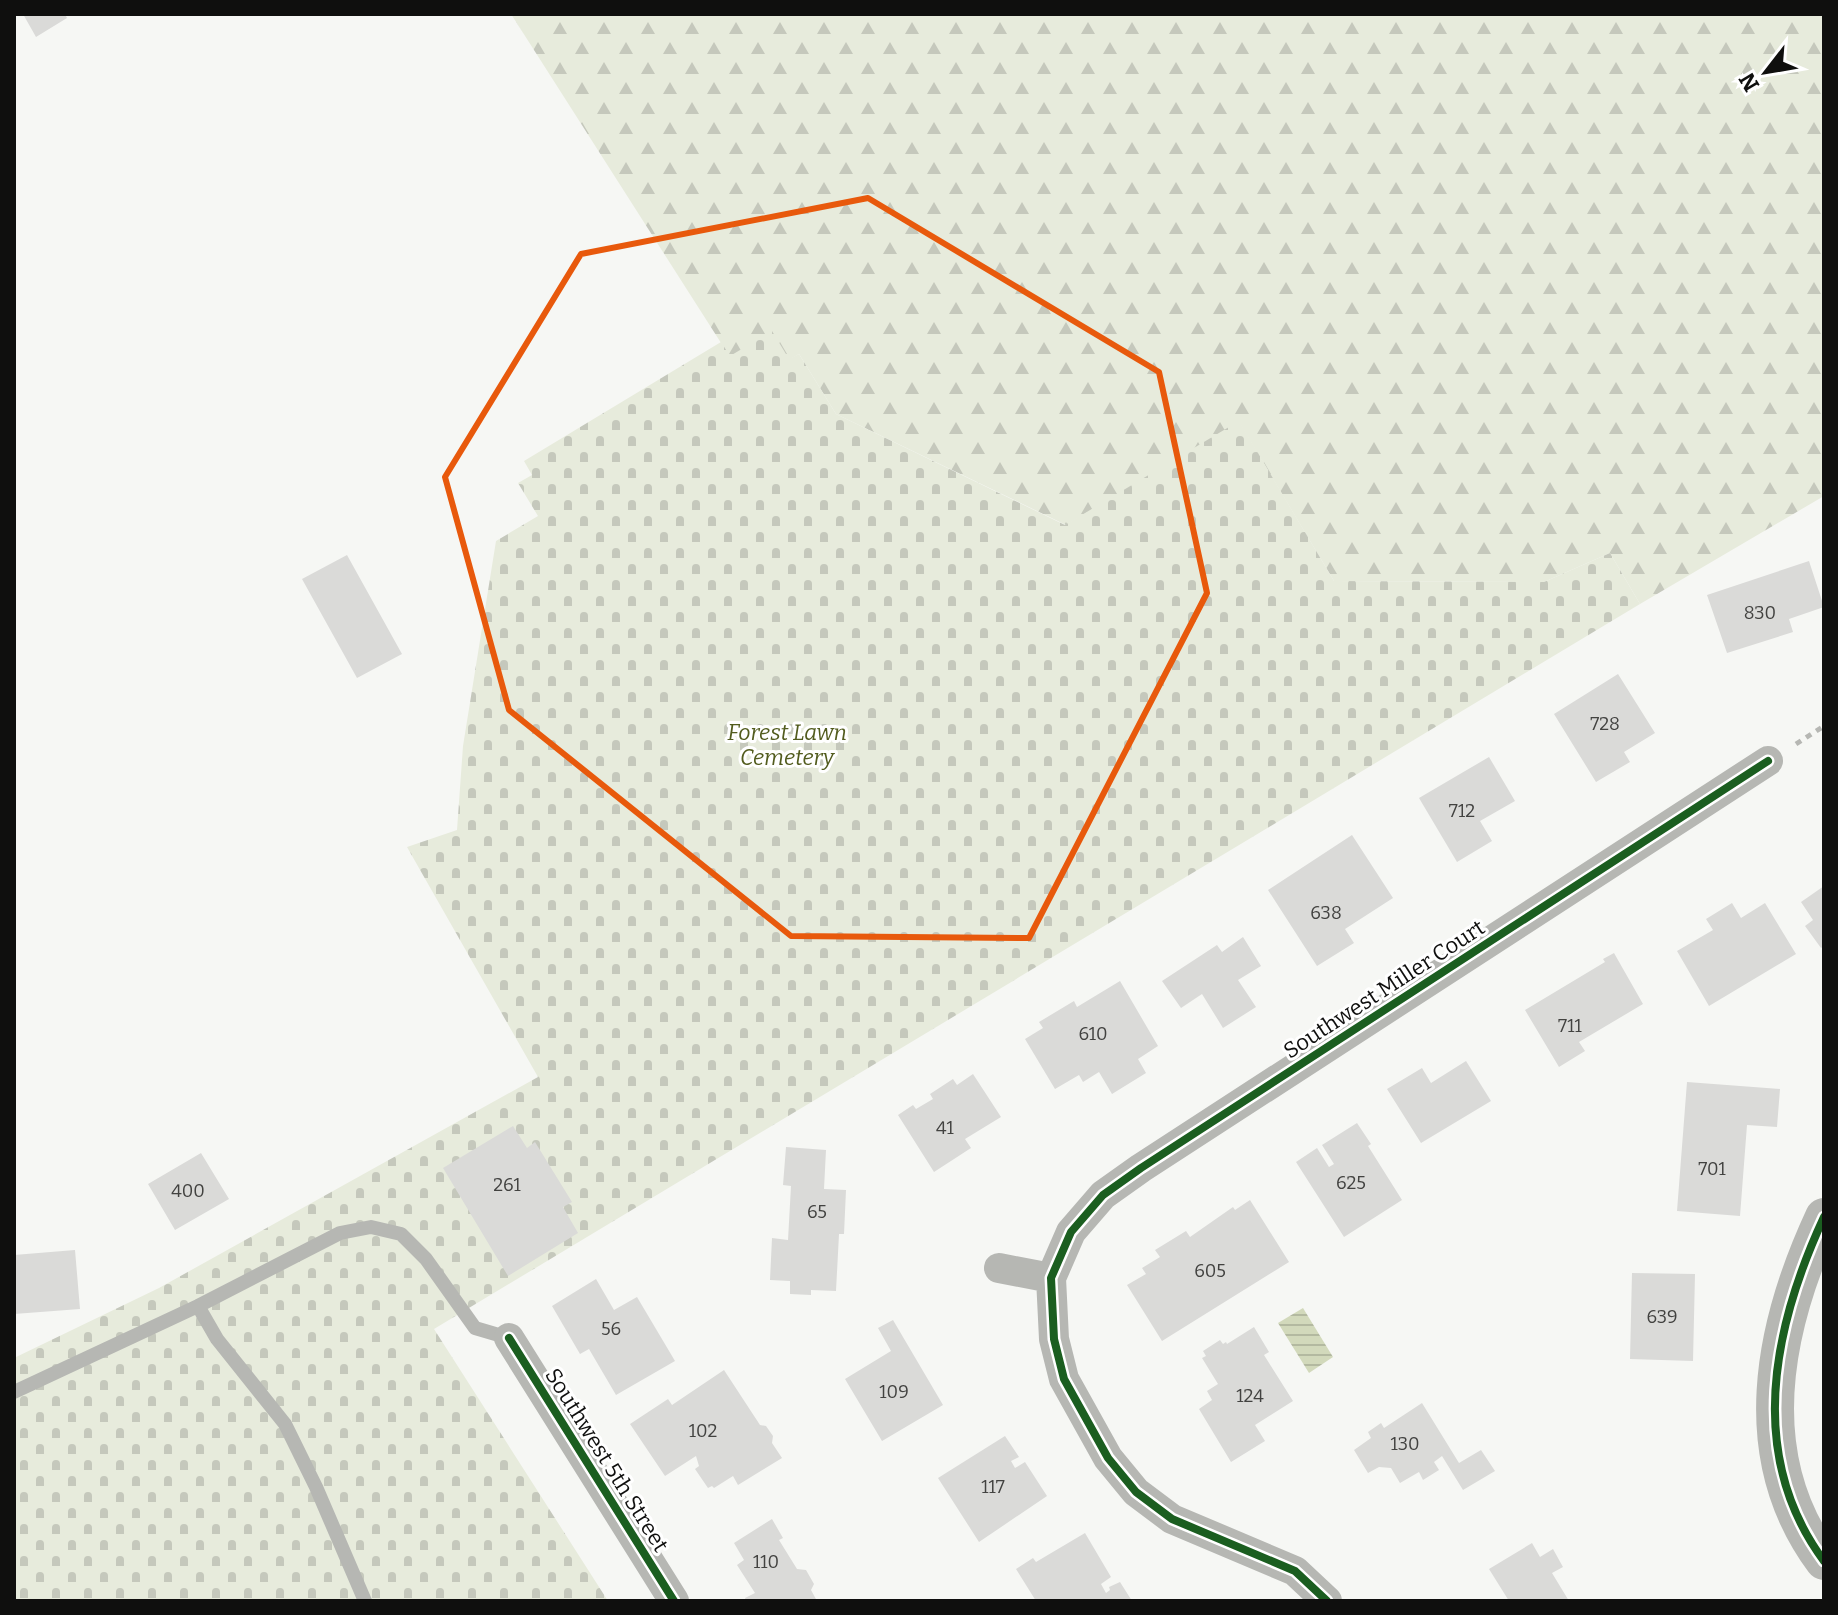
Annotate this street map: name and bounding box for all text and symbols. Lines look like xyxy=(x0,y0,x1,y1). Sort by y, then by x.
north arrow xyxy=(1726,32,1806,112)
text: N xyxy=(1733,68,1765,96)
house number: 830 xyxy=(1744,602,1776,624)
house number: 728 xyxy=(1590,713,1620,735)
park label: Forest Lawn Cemetery xyxy=(727,719,847,771)
house number: 712 xyxy=(1449,800,1475,822)
house number: 638 xyxy=(1310,902,1342,924)
street label: Southwest Miller Court xyxy=(1278,914,1490,1064)
house number: 711 xyxy=(1558,1015,1583,1037)
house number: 610 xyxy=(1078,1023,1108,1045)
house number: 41 xyxy=(936,1117,955,1139)
house number: 701 xyxy=(1698,1158,1726,1180)
house number: 625 xyxy=(1336,1172,1366,1194)
house number: 261 xyxy=(493,1174,521,1196)
house number: 400 xyxy=(171,1180,205,1202)
house number: 65 xyxy=(807,1201,827,1223)
house number: 605 xyxy=(1194,1260,1226,1282)
house number: 639 xyxy=(1646,1306,1678,1328)
house number: 56 xyxy=(601,1318,621,1340)
street label: Southwest 5th Street xyxy=(539,1363,675,1557)
house number: 109 xyxy=(879,1381,909,1403)
house number: 124 xyxy=(1236,1385,1264,1407)
house number: 102 xyxy=(689,1420,717,1442)
house number: 130 xyxy=(1390,1433,1420,1455)
house number: 117 xyxy=(981,1476,1005,1498)
house number: 110 xyxy=(753,1551,779,1573)

